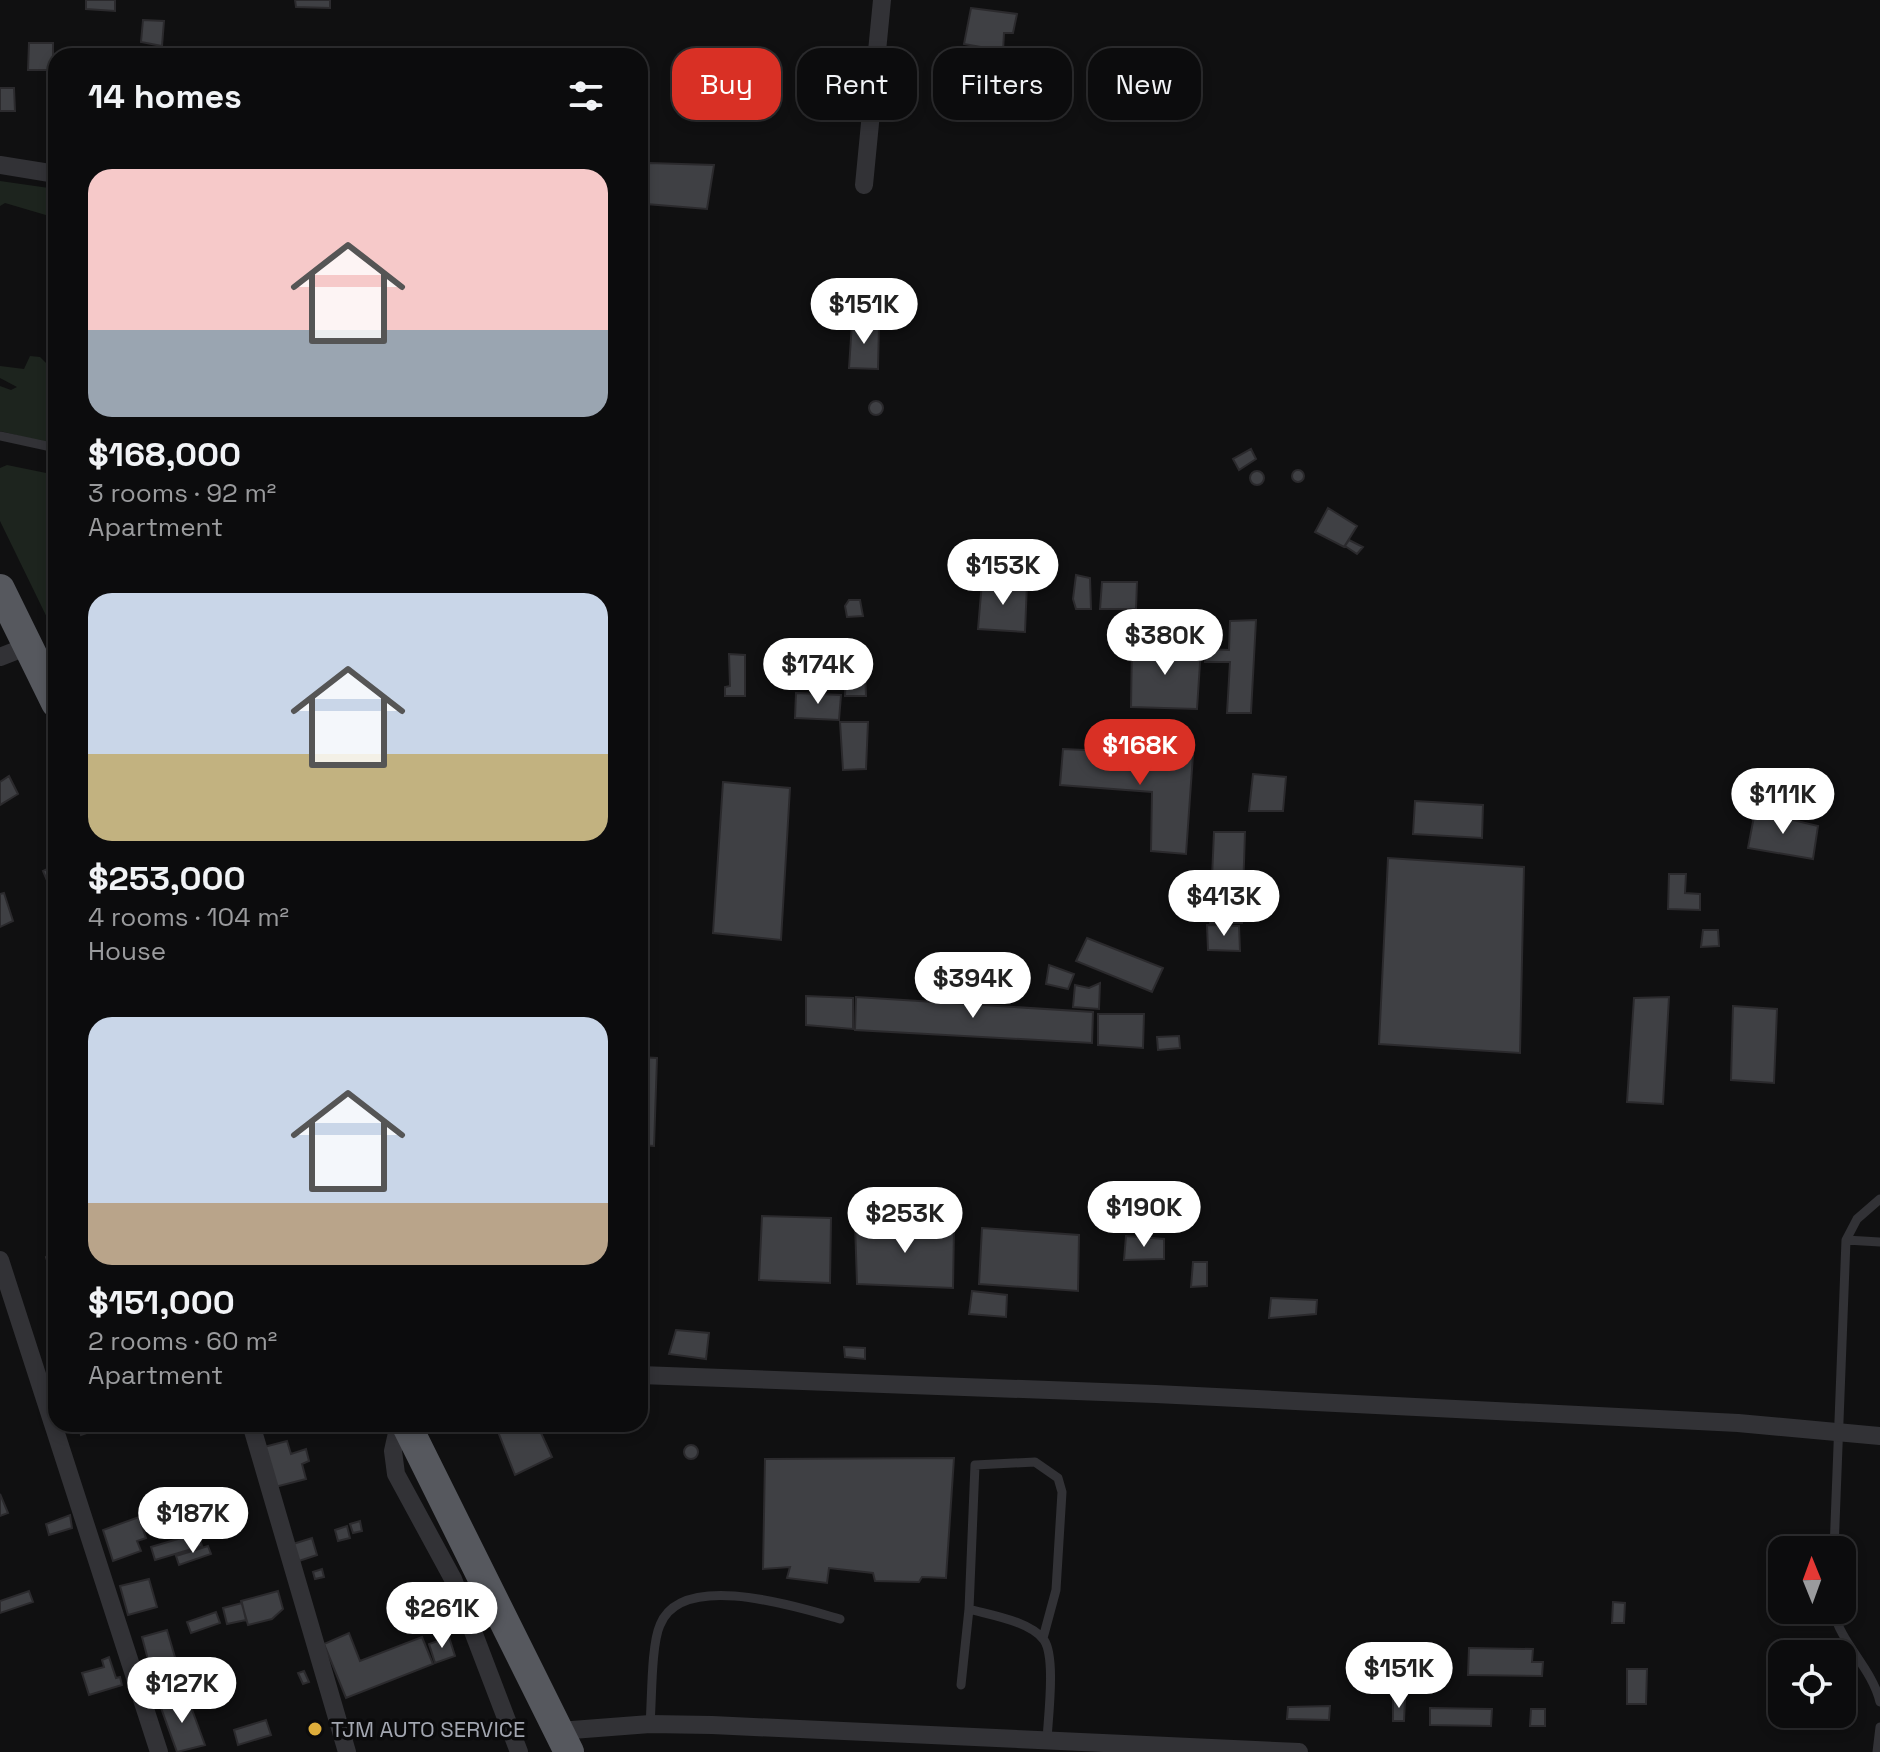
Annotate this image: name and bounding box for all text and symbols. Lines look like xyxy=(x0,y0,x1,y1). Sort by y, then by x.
chip: Buy xyxy=(672,48,781,120)
chip: Rent xyxy=(797,48,917,120)
chip: Filters xyxy=(933,48,1072,120)
chip: New xyxy=(1088,48,1201,120)
icon: filters xyxy=(564,74,608,118)
text: 14 homes xyxy=(88,75,242,118)
icon: home xyxy=(276,221,420,365)
pin: $151K xyxy=(808,278,920,346)
text: $151K xyxy=(829,287,899,321)
text: $168,000 xyxy=(88,433,241,476)
text: 3 rooms · 92 m² xyxy=(88,476,276,510)
text: Apartment xyxy=(88,510,223,544)
pin: $153K xyxy=(947,539,1059,607)
text: $153K xyxy=(965,548,1041,582)
pin: $380K xyxy=(1109,609,1221,677)
text: $380K xyxy=(1125,618,1205,652)
pin: $174K xyxy=(762,638,874,706)
icon: home xyxy=(276,645,420,789)
text: $174K xyxy=(781,647,855,681)
pin: $168K xyxy=(1084,719,1196,787)
text: $168K xyxy=(1102,728,1178,762)
pin: $111K xyxy=(1727,768,1839,836)
text: $111K xyxy=(1749,777,1817,811)
text: $253,000 xyxy=(88,857,246,900)
pin: $413K xyxy=(1168,870,1280,938)
text: $413K xyxy=(1186,879,1262,913)
text: 4 rooms · 104 m² xyxy=(88,900,289,934)
text: House xyxy=(88,934,166,968)
pin: $394K xyxy=(917,952,1029,1020)
text: $394K xyxy=(933,961,1013,995)
icon: home xyxy=(276,1069,420,1213)
pin: $190K xyxy=(1088,1181,1200,1249)
pin: $253K xyxy=(849,1187,961,1255)
text: $190K xyxy=(1106,1190,1182,1224)
text: $253K xyxy=(866,1196,944,1230)
text: $151,000 xyxy=(88,1281,235,1324)
text: 2 rooms · 60 m² xyxy=(88,1324,277,1358)
text: Apartment xyxy=(88,1358,223,1392)
pin: $187K xyxy=(137,1487,249,1555)
text: $187K xyxy=(156,1496,230,1530)
north arrow xyxy=(1768,1536,1856,1624)
map controls xyxy=(1768,1536,1856,1728)
pin: $261K xyxy=(386,1582,498,1650)
text: $261K xyxy=(404,1591,480,1625)
button: locate xyxy=(1768,1640,1856,1728)
pin: $151K xyxy=(1343,1642,1455,1710)
text: $151K xyxy=(1364,1651,1434,1685)
pin: $127K xyxy=(126,1657,238,1725)
text: $127K xyxy=(145,1666,219,1700)
place label: TJM AUTO SERVICE xyxy=(331,1715,525,1743)
marker: TJM AUTO SERVICE xyxy=(306,1720,324,1738)

